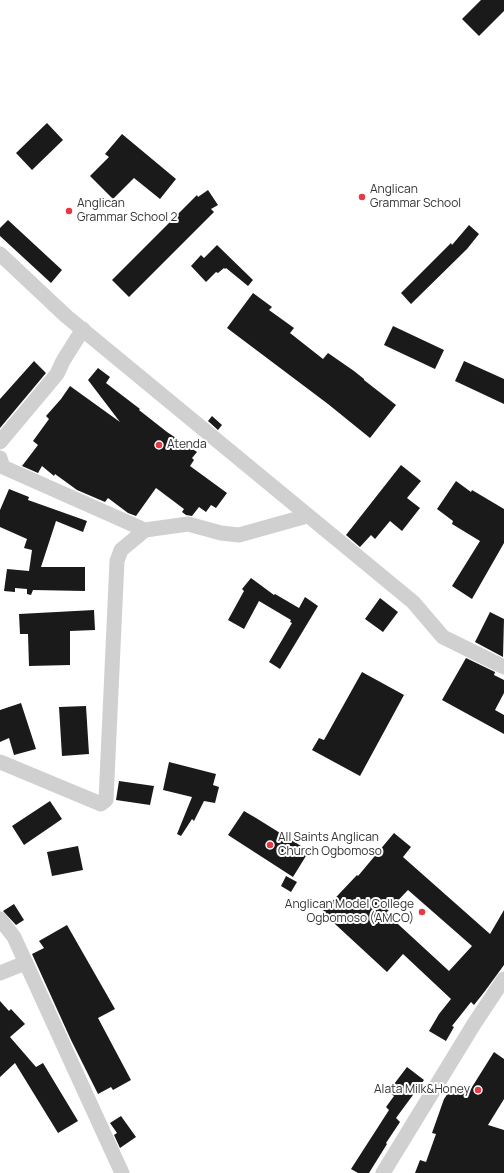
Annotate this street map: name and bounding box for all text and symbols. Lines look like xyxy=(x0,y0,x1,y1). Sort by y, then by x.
place label: Anglican Grammar School xyxy=(370,183,461,211)
marker: Anglican Grammar School xyxy=(357,192,367,202)
place label: Anglican Grammar School 2 xyxy=(77,197,177,225)
marker: Anglican Grammar School 2 xyxy=(64,206,74,216)
place label: Atenda xyxy=(167,438,207,452)
marker: Atenda xyxy=(154,440,164,450)
place label: All Saints Anglican Church Ogbomoso xyxy=(278,831,382,859)
marker: All Saints Anglican Church Ogbomoso xyxy=(265,840,275,850)
place label: Anglican Model College Ogbomoso (AMCO) xyxy=(285,898,414,926)
marker: Anglican Model College Ogbomoso (AMCO) xyxy=(417,907,427,917)
place label: Alata Milk&Honey xyxy=(374,1083,470,1097)
marker: Alata Milk&Honey xyxy=(473,1085,483,1095)

